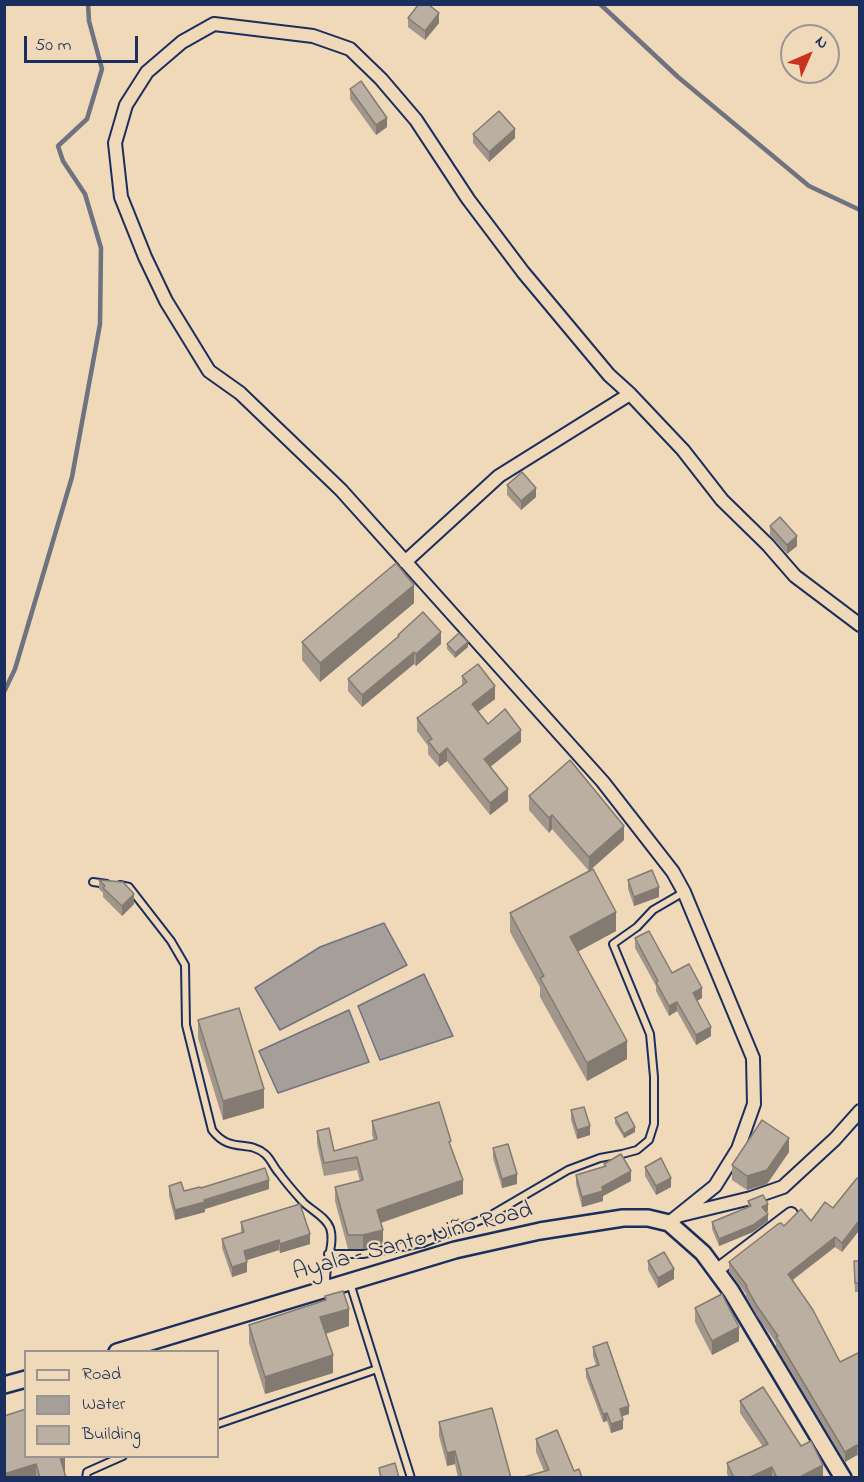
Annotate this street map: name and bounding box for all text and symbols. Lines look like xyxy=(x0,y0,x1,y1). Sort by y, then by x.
scale bar xyxy=(27,24,141,62)
north arrow xyxy=(780,24,840,84)
text: N xyxy=(809,30,834,55)
text: 50 m xyxy=(35,33,72,59)
street label: Ayala – Santo Niño Road xyxy=(290,1197,536,1289)
legend xyxy=(24,1350,219,1458)
text: Road xyxy=(82,1362,121,1388)
text: Water xyxy=(82,1392,125,1418)
text: Building xyxy=(82,1422,141,1448)

